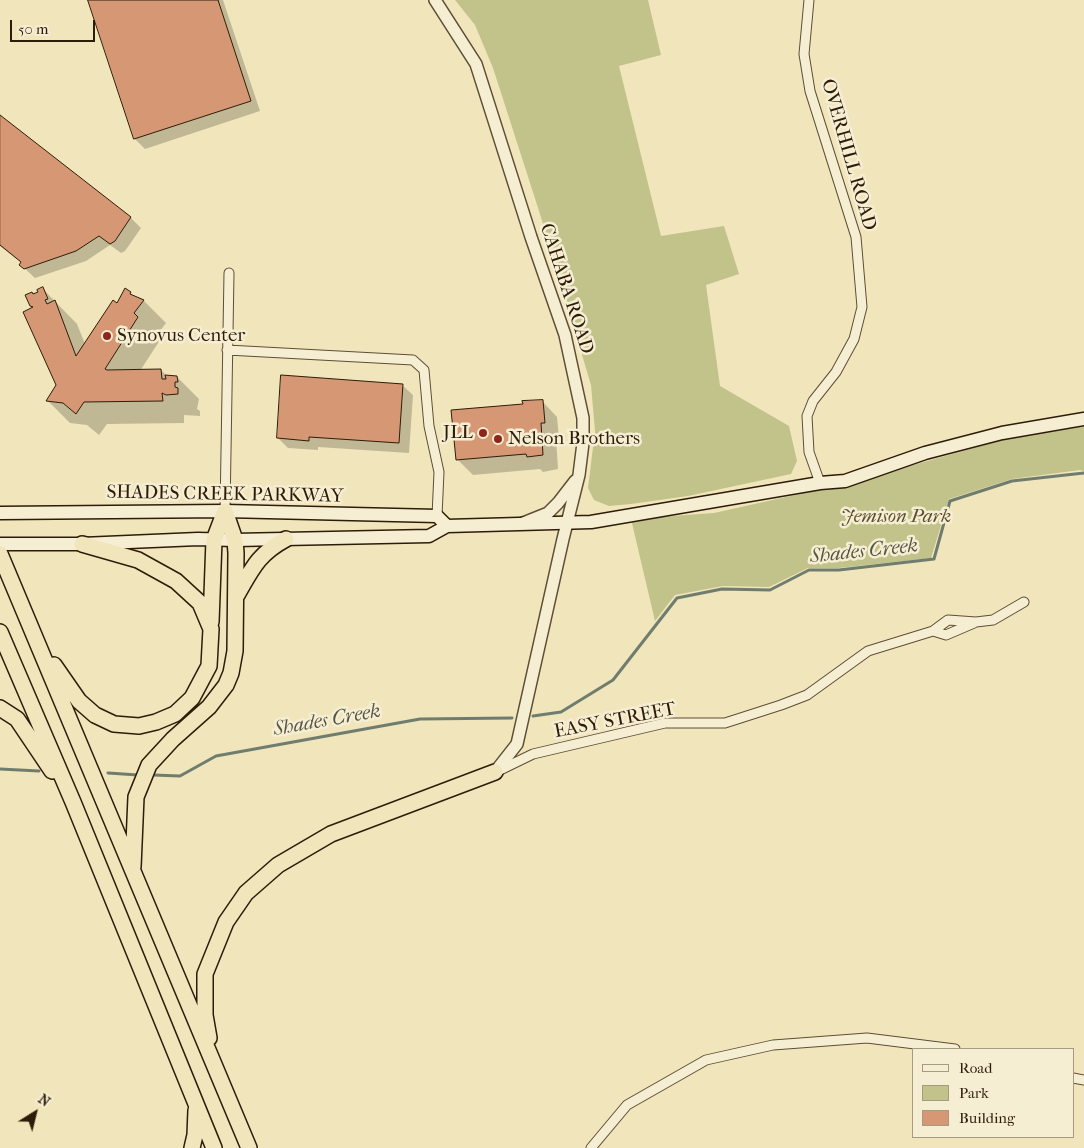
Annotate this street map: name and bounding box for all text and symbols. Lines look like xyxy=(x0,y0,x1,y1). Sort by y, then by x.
scale bar xyxy=(12,10,98,42)
text: 50 m xyxy=(18,20,48,38)
street label: OVERHILL ROAD xyxy=(815,77,881,233)
street label: CAHABA ROAD xyxy=(534,221,598,357)
place label: Synovus Center xyxy=(117,325,245,347)
marker: Synovus Center xyxy=(101,330,113,342)
place label: JLL xyxy=(443,422,473,444)
marker: JLL xyxy=(477,427,489,439)
place label: Nelson Brothers xyxy=(508,428,640,450)
marker: Nelson Brothers xyxy=(492,433,504,445)
street label: SHADES CREEK PARKWAY xyxy=(106,482,344,508)
park label: Jemison Park xyxy=(841,506,951,528)
water label: Shades Creek xyxy=(809,534,919,570)
street label: EASY STREET xyxy=(552,698,678,744)
water label: Shades Creek xyxy=(271,700,383,742)
legend xyxy=(912,1048,1074,1138)
text: Road xyxy=(959,1059,992,1077)
text: Park xyxy=(959,1084,989,1102)
north arrow xyxy=(10,1088,60,1138)
text: N xyxy=(35,1090,53,1110)
text: Building xyxy=(959,1109,1015,1127)

